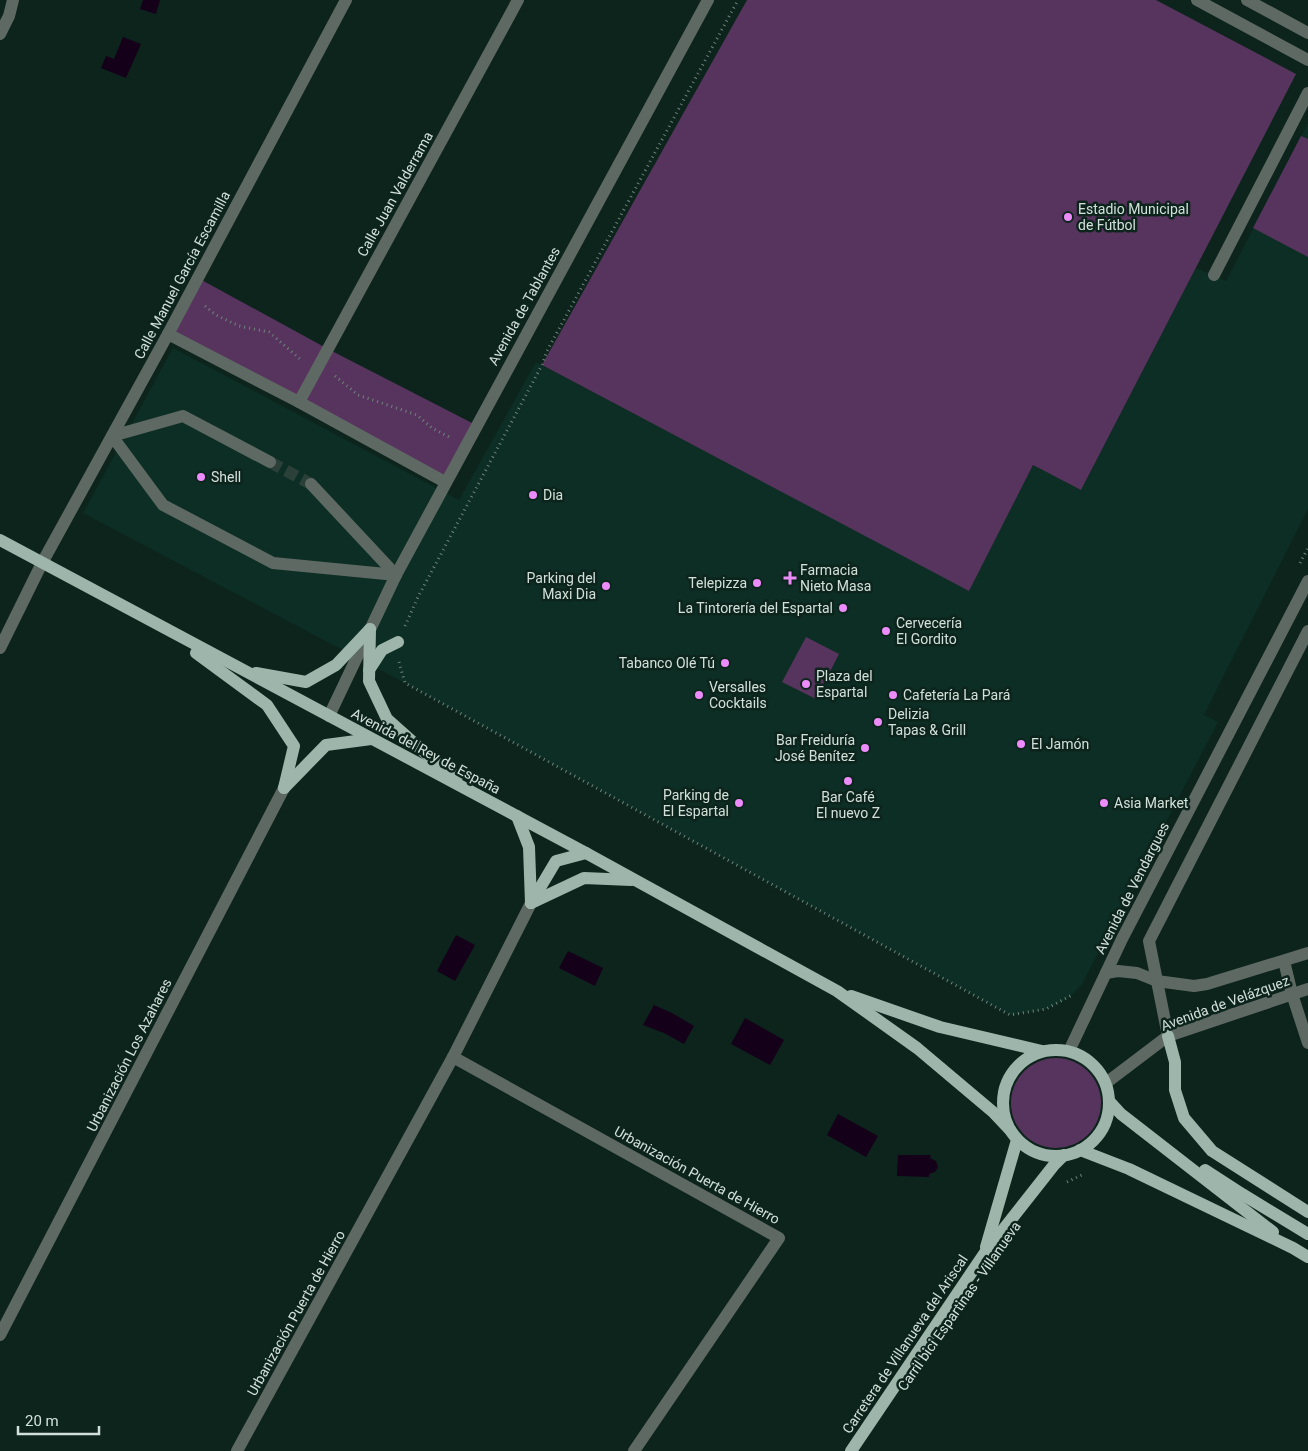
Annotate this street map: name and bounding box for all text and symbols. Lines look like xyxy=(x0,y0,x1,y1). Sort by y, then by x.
street label: Calle Juan Valderrama xyxy=(354,129,436,259)
street label: Calle Manuel García Escamilla xyxy=(131,188,233,362)
place label: Estadio Municipal de Fútbol xyxy=(1078,201,1189,233)
marker: Estadio Municipal de Fútbol xyxy=(1062,211,1074,223)
street label: Avenida de Tablantes xyxy=(485,244,563,368)
place label: Shell xyxy=(211,469,241,485)
marker: Shell xyxy=(195,471,207,483)
place label: Dia xyxy=(543,487,563,503)
marker: Dia xyxy=(527,489,539,501)
place label: Farmacia Nieto Masa xyxy=(800,562,871,594)
place label: Parking del Maxi Dia xyxy=(527,570,596,602)
marker: Farmacia Nieto Masa xyxy=(784,572,796,584)
place label: Telepizza xyxy=(688,575,747,591)
marker: Telepizza xyxy=(751,577,763,589)
marker: Parking del Maxi Dia xyxy=(600,580,612,592)
place label: La Tintorería del Espartal xyxy=(678,600,833,616)
marker: La Tintorería del Espartal xyxy=(837,602,849,614)
place label: Cervecería El Gordito xyxy=(896,615,962,647)
marker: Cervecería El Gordito xyxy=(880,625,892,637)
place label: Tabanco Olé Tú xyxy=(619,655,715,671)
marker: Tabanco Olé Tú xyxy=(719,657,731,669)
place label: Plaza del Espartal xyxy=(816,668,873,700)
marker: Plaza del Espartal xyxy=(800,678,812,690)
place label: Versalles Cocktails xyxy=(709,679,767,711)
place label: Cafetería La Pará xyxy=(903,687,1010,703)
marker: Versalles Cocktails xyxy=(693,689,705,701)
marker: Cafetería La Pará xyxy=(887,689,899,701)
street label: Avenida del Rey de España xyxy=(349,705,503,797)
place label: Delizia Tapas & Grill xyxy=(888,706,966,738)
marker: Delizia Tapas & Grill xyxy=(872,716,884,728)
place label: Bar Freiduría José Benítez xyxy=(775,732,855,764)
place label: El Jamón xyxy=(1031,736,1089,752)
marker: El Jamón xyxy=(1015,738,1027,750)
marker: Bar Freiduría José Benítez xyxy=(859,742,871,754)
marker: Bar Café El nuevo Z xyxy=(842,775,854,787)
place label: Parking de El Espartal xyxy=(663,787,729,819)
place label: Bar Café El nuevo Z xyxy=(816,789,880,821)
place label: Asia Market xyxy=(1114,795,1189,811)
marker: Parking de El Espartal xyxy=(733,797,745,809)
marker: Asia Market xyxy=(1098,797,1110,809)
street label: Avenida de Vendargues xyxy=(1092,819,1172,957)
street label: Avenida de Velázquez xyxy=(1158,972,1292,1034)
street label: Urbanización Los Azahares xyxy=(83,976,175,1134)
street label: Urbanización Puerta de Hierro xyxy=(612,1123,782,1227)
street label: Carril bici Espartinas - Villanueva xyxy=(894,1218,1024,1394)
street label: Urbanización Puerta de Hierro xyxy=(244,1228,348,1398)
street label: Carretera de Villanueva del Ariscal xyxy=(839,1252,971,1436)
scale bar xyxy=(18,1404,99,1436)
text: 20 m xyxy=(25,1412,59,1430)

